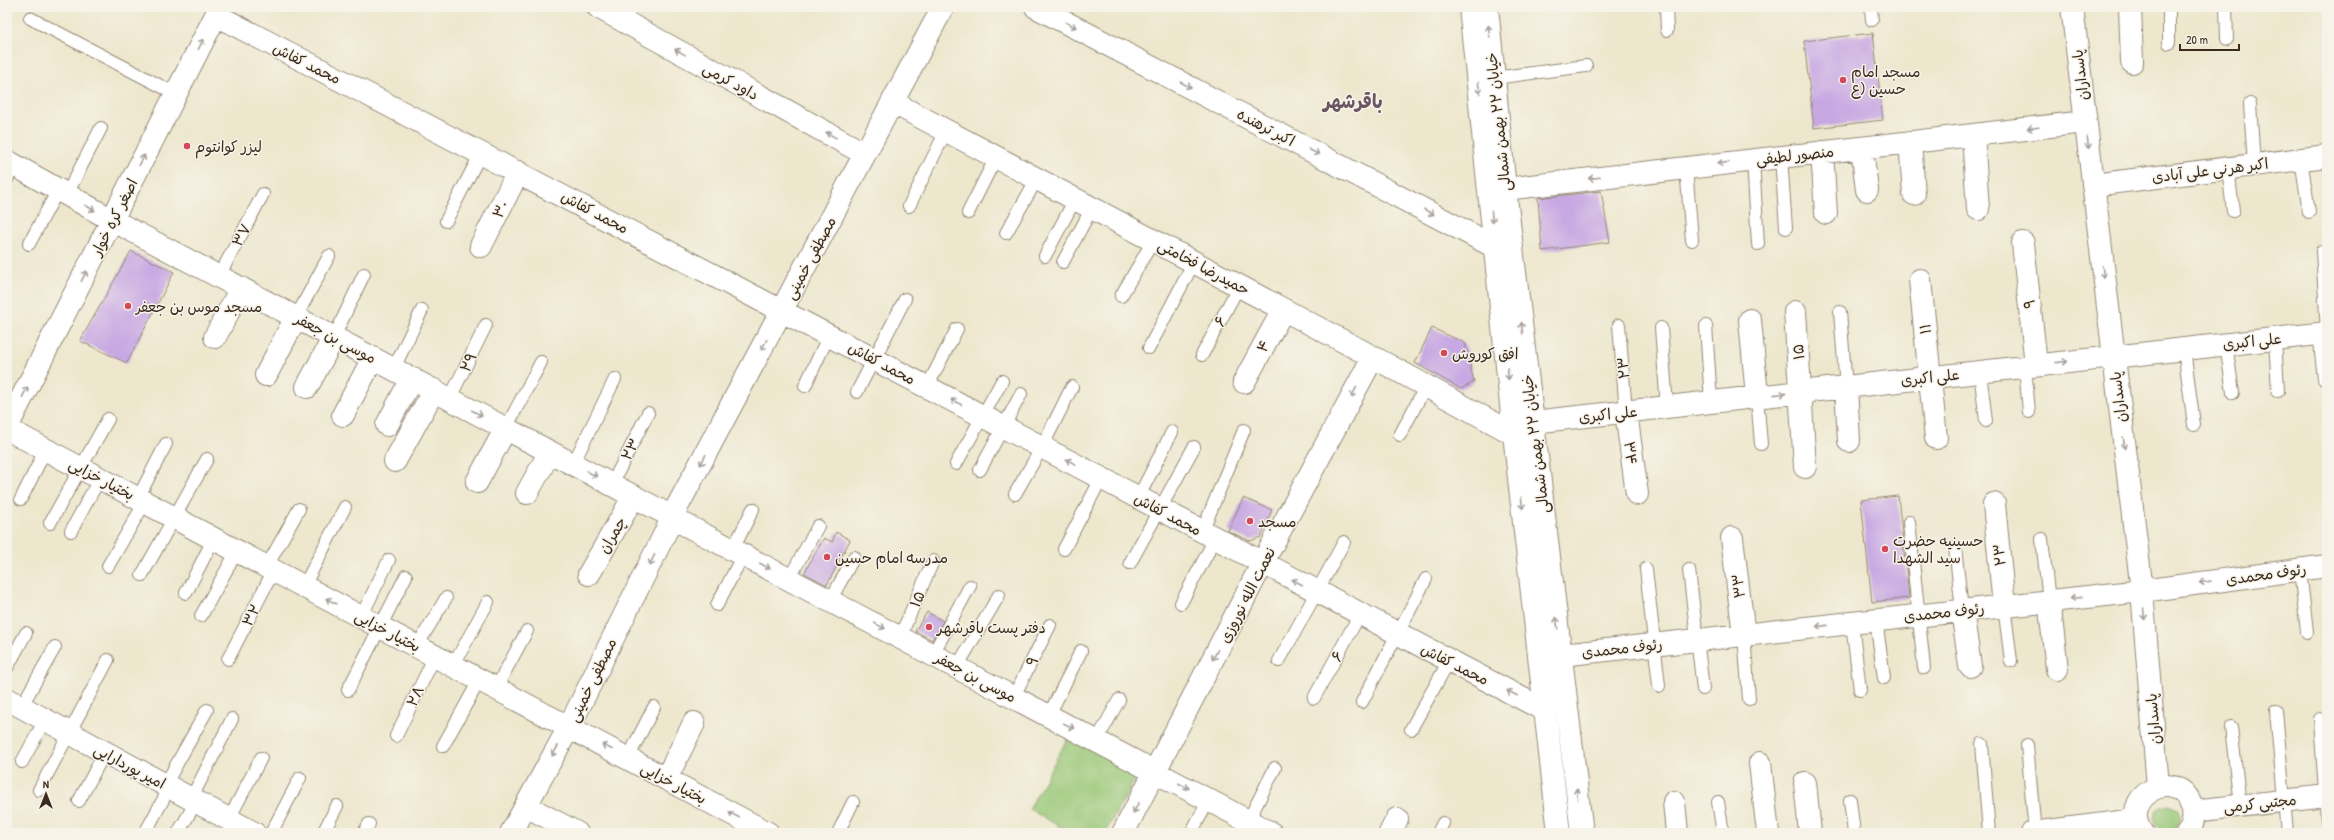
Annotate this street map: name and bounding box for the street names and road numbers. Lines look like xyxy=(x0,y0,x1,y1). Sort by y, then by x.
street label: محمد کفاش xyxy=(269,37,345,89)
street label: پاسداران xyxy=(2066,48,2094,102)
street label: خیابان ۲۲ بهمن شمالی xyxy=(1480,51,1516,193)
street label: داود کرمی xyxy=(699,57,763,105)
street label: اکبر ترهنده xyxy=(1233,103,1299,151)
street label: منصور لطیفی xyxy=(1755,140,1835,170)
street label: اکبر هرنی علی آبادی xyxy=(2151,152,2269,188)
street label: اصغر کره خوار xyxy=(85,175,142,260)
street label: محمد کفاش xyxy=(558,185,632,239)
street label: ۳۰ xyxy=(487,197,513,221)
street label: مصطفی خمینی xyxy=(779,213,841,303)
street label: ۳۷ xyxy=(226,220,256,250)
street label: حمیدرضا فخامتی xyxy=(1154,234,1254,300)
street label: ۹ xyxy=(2018,298,2040,310)
street label: موسی بن جعفر xyxy=(290,307,380,368)
street label: ۶ xyxy=(1209,312,1231,330)
street label: ۱۱ xyxy=(1914,322,1936,336)
street label: علی اکبری xyxy=(2222,327,2282,355)
street label: محمد کفاش xyxy=(845,336,919,390)
street label: ۴ xyxy=(1251,336,1275,356)
street label: ۱۵ xyxy=(1787,343,1809,361)
street label: ۲۹ xyxy=(454,349,482,375)
street label: ۲۳ xyxy=(1612,356,1634,380)
street label: علی اکبری xyxy=(1900,363,1960,391)
street label: پاسداران xyxy=(2104,370,2132,424)
street label: خیابان ۲۲ بهمن شمالی xyxy=(1516,373,1554,515)
street label: علی اکبری xyxy=(1578,400,1638,428)
street label: ۲۳ xyxy=(616,434,644,464)
street label: ۳۴ xyxy=(1619,440,1643,466)
street label: بختیار خزایی xyxy=(66,453,138,505)
street label: محمد کفاش xyxy=(1131,487,1205,541)
street label: چمران xyxy=(593,513,631,557)
street label: نعمت الله نوروزی xyxy=(1214,543,1280,647)
street label: ۲۳ xyxy=(1988,543,2010,567)
street label: رئوف محمدی xyxy=(2224,558,2308,590)
street label: ۳۳ xyxy=(1726,573,1750,599)
street label: ۱۵ xyxy=(904,587,930,611)
street label: رئوف محمدی xyxy=(1903,597,1985,627)
street label: ۳۲ xyxy=(237,600,265,630)
street label: بختیار خزایی xyxy=(352,605,424,657)
street label: رئوف محمدی xyxy=(1581,633,1663,663)
street label: مصطفی خمینی xyxy=(563,634,621,726)
street label: محمد کفاش xyxy=(1417,638,1493,690)
street label: موسی بن جعفر xyxy=(930,646,1020,707)
street label: ۶ xyxy=(1326,647,1348,665)
street label: ۹ xyxy=(1021,652,1043,670)
street label: ۲۸ xyxy=(401,682,429,710)
street label: پاسداران xyxy=(2140,693,2166,745)
street label: امیر پوردارایی xyxy=(90,738,170,794)
street label: بختیار خزایی xyxy=(638,757,710,809)
street label: مجتبی کرمی xyxy=(2222,789,2298,817)

